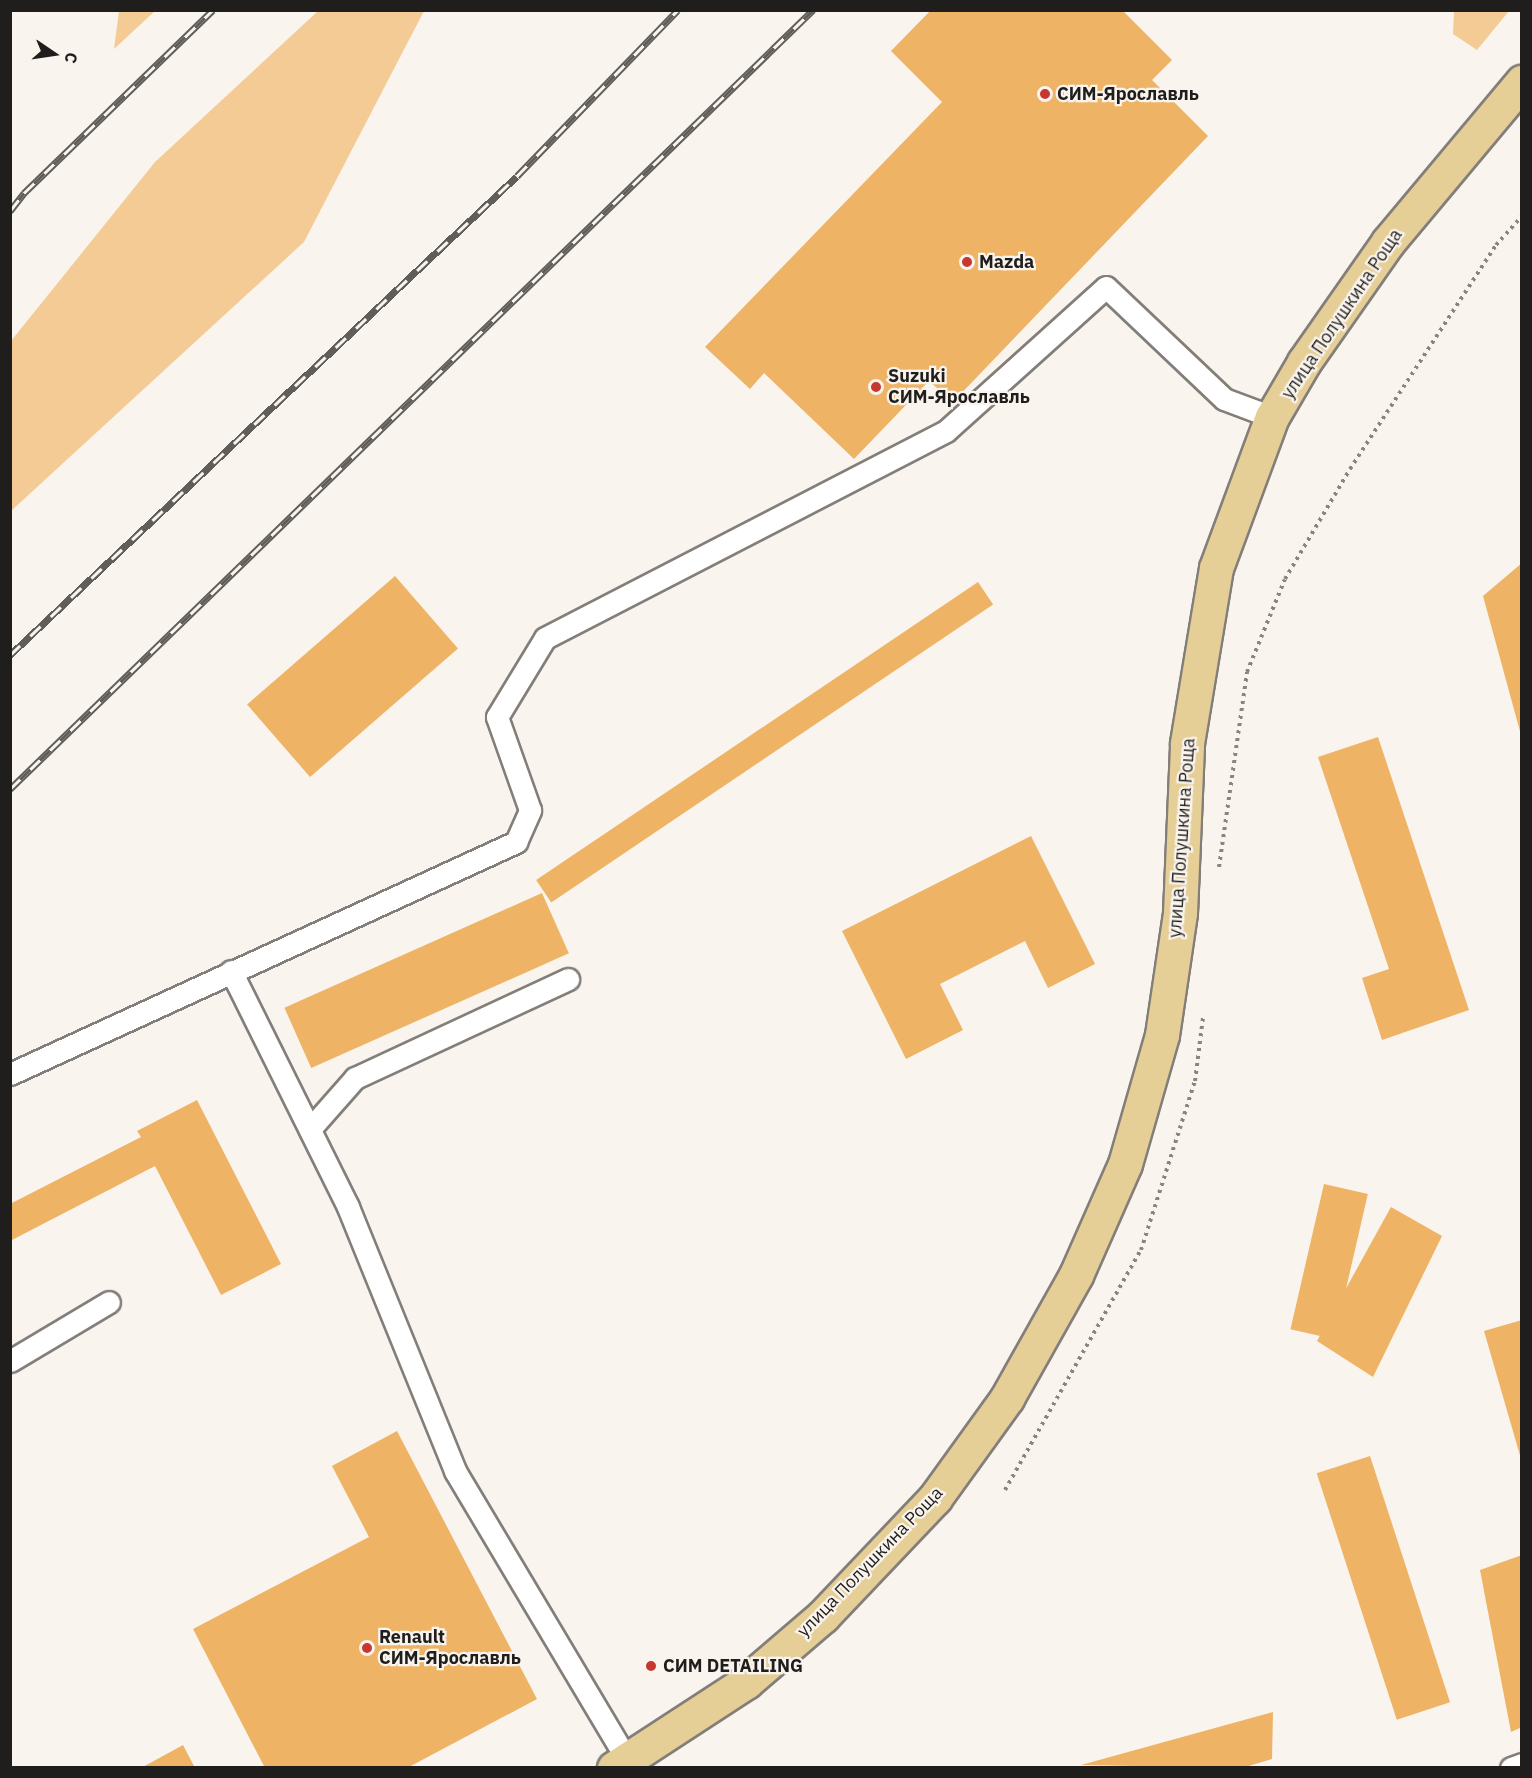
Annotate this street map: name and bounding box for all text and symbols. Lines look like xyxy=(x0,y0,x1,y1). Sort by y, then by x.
north arrow xyxy=(24,24,84,84)
text: С xyxy=(61,51,82,65)
place label: СИМ-Ярославль xyxy=(1057,83,1199,105)
marker: СИМ-Ярославль xyxy=(1038,87,1052,101)
street label: улица Полушкина Роща xyxy=(1277,225,1407,403)
place label: Mazda xyxy=(979,251,1034,273)
marker: Mazda xyxy=(960,255,974,269)
place label: Suzuki СИМ-Ярославль xyxy=(888,366,1030,409)
marker: Suzuki СИМ-Ярославль xyxy=(869,380,883,394)
street label: улица Полушкина Роща xyxy=(1164,737,1200,939)
street label: улица Полушкина Роща xyxy=(793,1483,947,1641)
place label: Renault СИМ-Ярославль xyxy=(379,1627,521,1670)
marker: Renault СИМ-Ярославль xyxy=(360,1641,374,1655)
place label: СИМ DETAILING xyxy=(663,1655,803,1677)
marker: СИМ DETAILING xyxy=(644,1659,658,1673)

